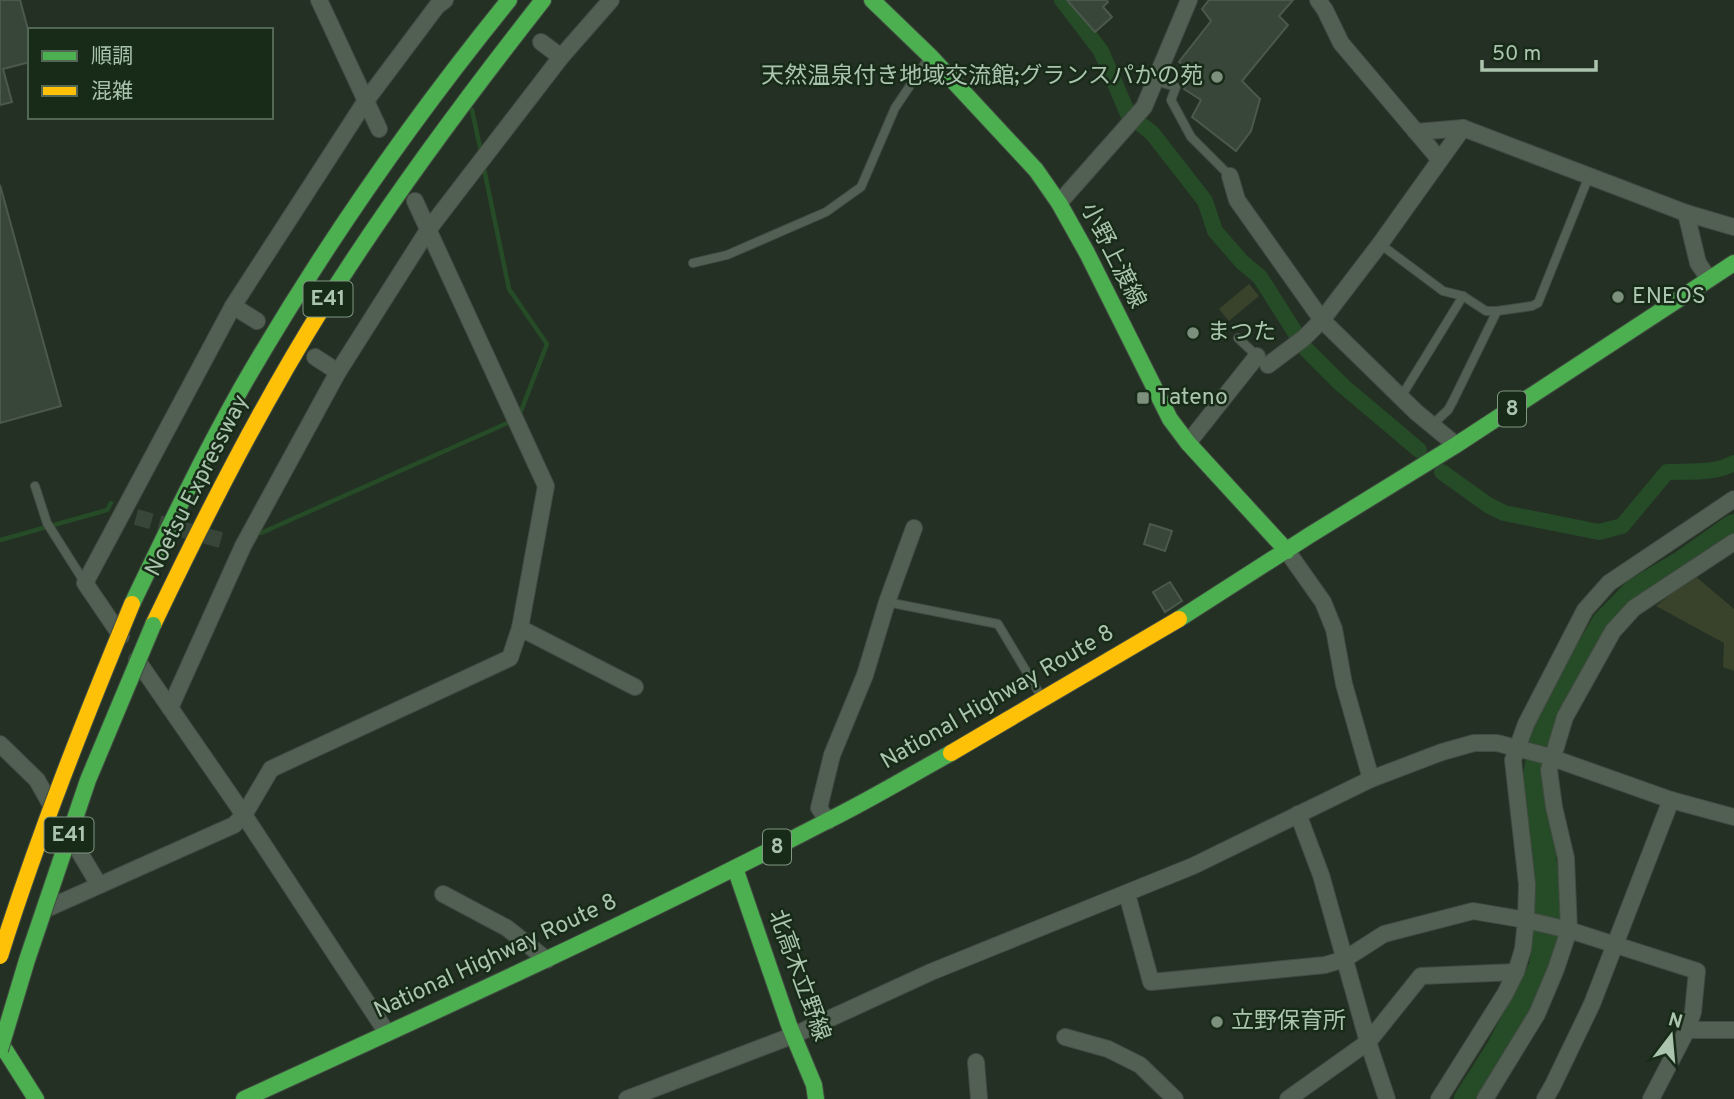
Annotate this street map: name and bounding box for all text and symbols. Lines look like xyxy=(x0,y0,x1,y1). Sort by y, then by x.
legend xyxy=(28,28,273,119)
scale bar xyxy=(1482,28,1596,72)
text: 50 m xyxy=(1492,41,1541,68)
text: 順調 xyxy=(91,44,133,71)
place label: 天然温泉付き地域交流館;グランスパかの苑 xyxy=(761,63,1203,92)
marker: 天然温泉付き地域交流館;グランスパかの苑 xyxy=(1209,69,1225,85)
text: 混雑 xyxy=(91,79,133,106)
street label: 小野上渡線 xyxy=(1073,198,1151,314)
road number: E41 xyxy=(304,282,352,316)
place label: ENEOS xyxy=(1632,283,1706,312)
marker: ENEOS xyxy=(1610,289,1626,305)
place label: まつた xyxy=(1207,319,1276,348)
marker: まつた xyxy=(1185,325,1201,341)
place label: Tateno xyxy=(1157,384,1228,413)
street label: Noetsu Expressway xyxy=(140,390,256,582)
marker: Tateno xyxy=(1135,390,1151,406)
road number: 8 xyxy=(1498,392,1526,426)
street label: National Highway Route 8 xyxy=(876,619,1120,777)
road number: E41 xyxy=(44,818,94,852)
road number: 8 xyxy=(763,830,791,864)
street label: National Highway Route 8 xyxy=(370,888,622,1026)
street label: 北高木立野線 xyxy=(761,906,835,1046)
north arrow xyxy=(1636,1001,1706,1071)
place label: 立野保育所 xyxy=(1231,1008,1346,1037)
text: N xyxy=(1665,1008,1685,1035)
marker: 立野保育所 xyxy=(1209,1014,1225,1030)

